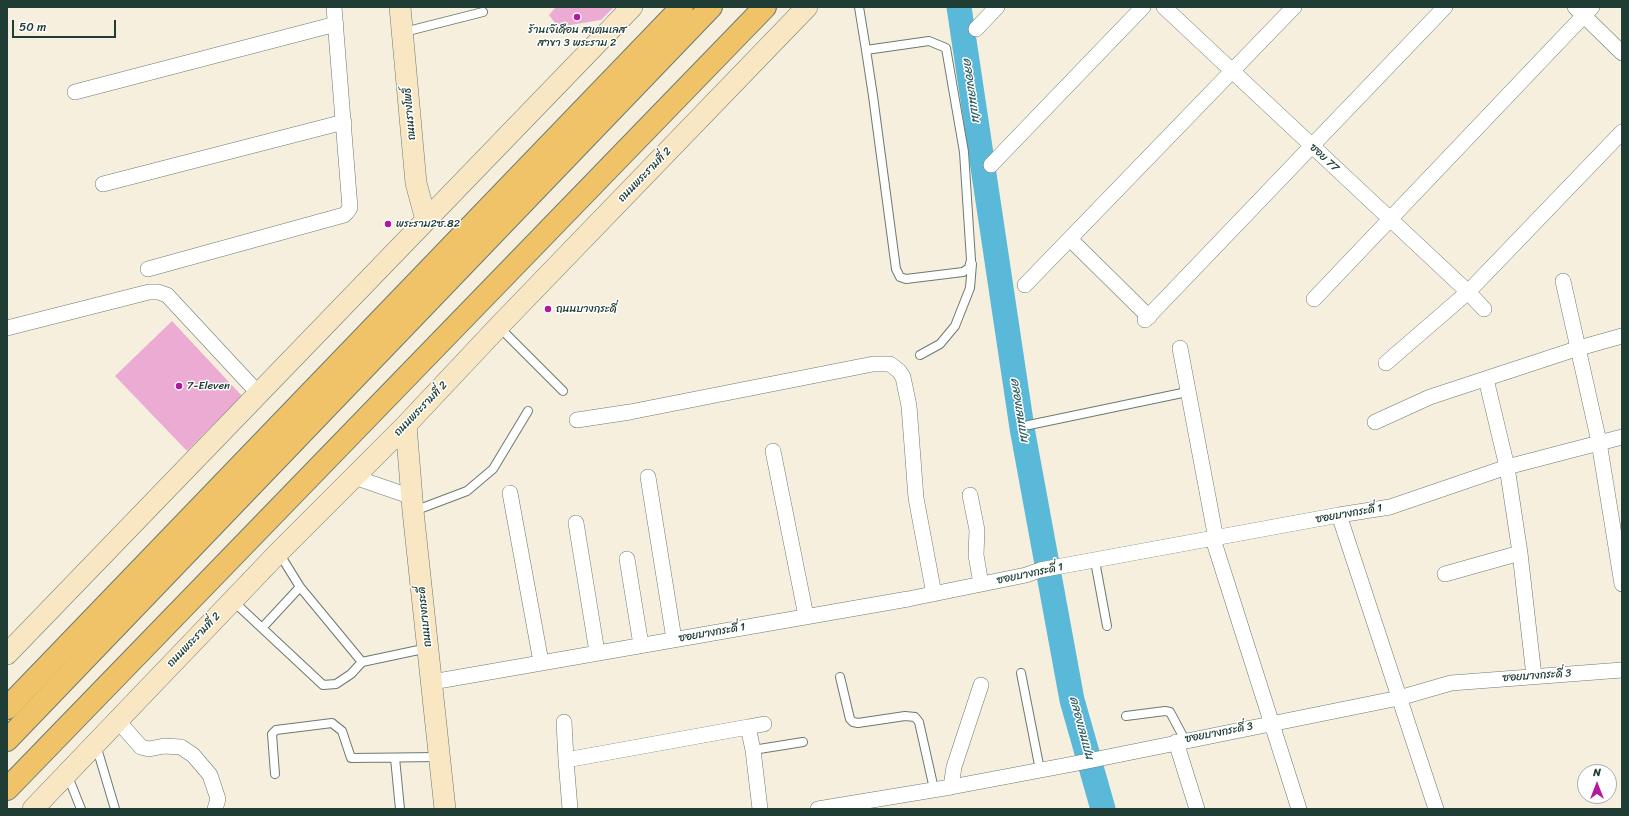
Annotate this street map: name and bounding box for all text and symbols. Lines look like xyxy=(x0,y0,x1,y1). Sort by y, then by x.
scale bar xyxy=(14,12,118,38)
marker: ร้านเจ๊เดือน สแตนเลส สาขา 3 พระราม 2 xyxy=(572,12,582,22)
text: 50 m xyxy=(19,16,46,38)
place label: ร้านเจ๊เดือน สแตนเลส สาขา 3 พระราม 2 xyxy=(528,23,626,49)
water label: คลองเลนเปน xyxy=(959,57,983,123)
street label: ถนนรางโพธิ์ xyxy=(401,87,419,141)
street label: ซอย 77 xyxy=(1307,141,1341,175)
street label: ถนนพระรามที่ 2 xyxy=(616,145,674,205)
place label: พระราม2ซ.82 xyxy=(396,217,460,231)
marker: พระราม2ซ.82 xyxy=(383,219,393,229)
place label: ถนนบางกระดี่ xyxy=(556,302,616,316)
marker: ถนนบางกระดี่ xyxy=(543,304,553,314)
water label: คลองเลนเปน xyxy=(1007,377,1031,443)
place label: 7-Eleven xyxy=(187,379,230,393)
street label: ถนนพระรามที่ 2 xyxy=(392,379,450,439)
marker: 7-Eleven xyxy=(174,381,184,391)
street label: ซอยบางกระดี่ 1 xyxy=(1315,502,1383,526)
street label: ซอยบางกระดี่ 1 xyxy=(996,561,1064,587)
street label: ถนนบางกระดี่ xyxy=(415,586,435,648)
street label: ถนนพระรามที่ 2 xyxy=(165,610,223,670)
street label: ซอยบางกระดี่ 1 xyxy=(678,621,746,645)
street label: ซอยบางกระดี่ 3 xyxy=(1502,667,1572,685)
water label: คลองเลนเปน xyxy=(1066,695,1096,761)
street label: ซอยบางกระดี่ 3 xyxy=(1184,720,1254,746)
text: N xyxy=(1593,763,1601,782)
north arrow xyxy=(1577,764,1617,804)

